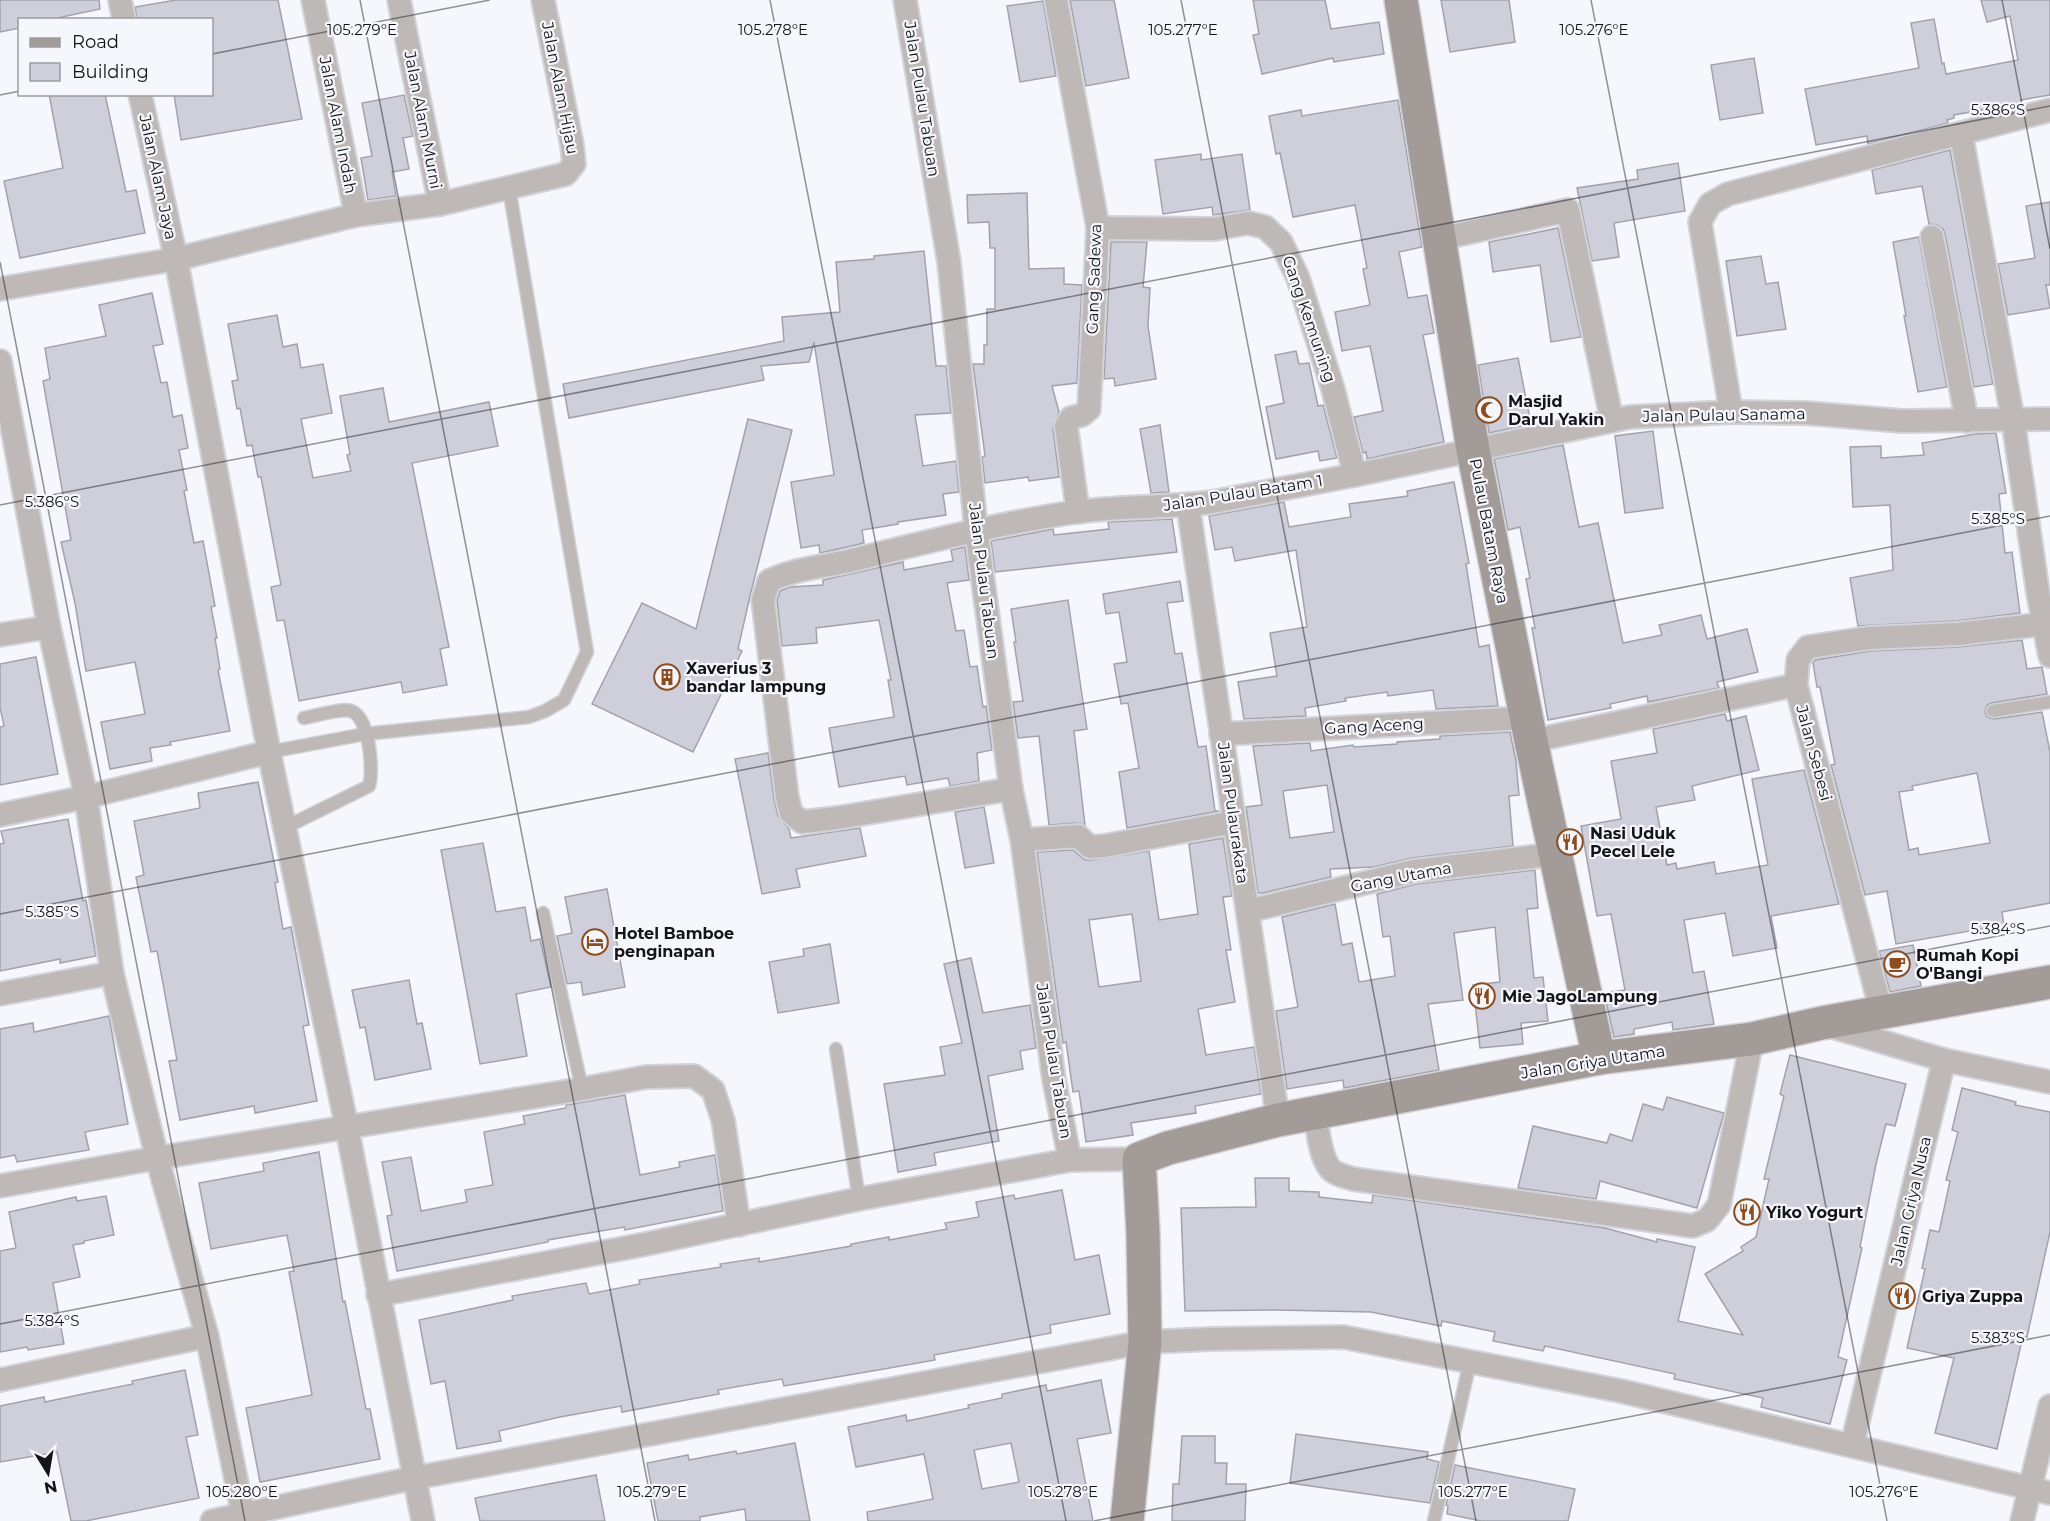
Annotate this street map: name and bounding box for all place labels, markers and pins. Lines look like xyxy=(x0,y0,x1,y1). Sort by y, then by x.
place label: Masjid Darul Yakin xyxy=(1508,392,1604,429)
mosque icon: Masjid Darul Yakin xyxy=(1474,395,1504,425)
place label: Xaverius 3 bandar lampung xyxy=(686,659,826,696)
building icon: Xaverius 3 bandar lampung xyxy=(652,662,682,692)
place label: Nasi Uduk Pecel Lele xyxy=(1590,824,1676,861)
restaurant icon: Nasi Uduk Pecel Lele xyxy=(1555,827,1585,857)
place label: Hotel Bamboe penginapan xyxy=(614,924,734,961)
hotel icon: Hotel Bamboe penginapan xyxy=(580,927,610,957)
place label: Rumah Kopi O'Bangi xyxy=(1916,946,2019,983)
cafe icon: Rumah Kopi O'Bangi xyxy=(1882,949,1912,979)
restaurant icon: Mie JagoLampung xyxy=(1467,981,1497,1011)
place label: Mie JagoLampung xyxy=(1502,987,1658,1006)
restaurant icon: Yiko Yogurt xyxy=(1732,1197,1762,1227)
place label: Yiko Yogurt xyxy=(1765,1203,1863,1222)
restaurant icon: Griya Zuppa xyxy=(1887,1281,1917,1311)
place label: Griya Zuppa xyxy=(1922,1287,2023,1306)

